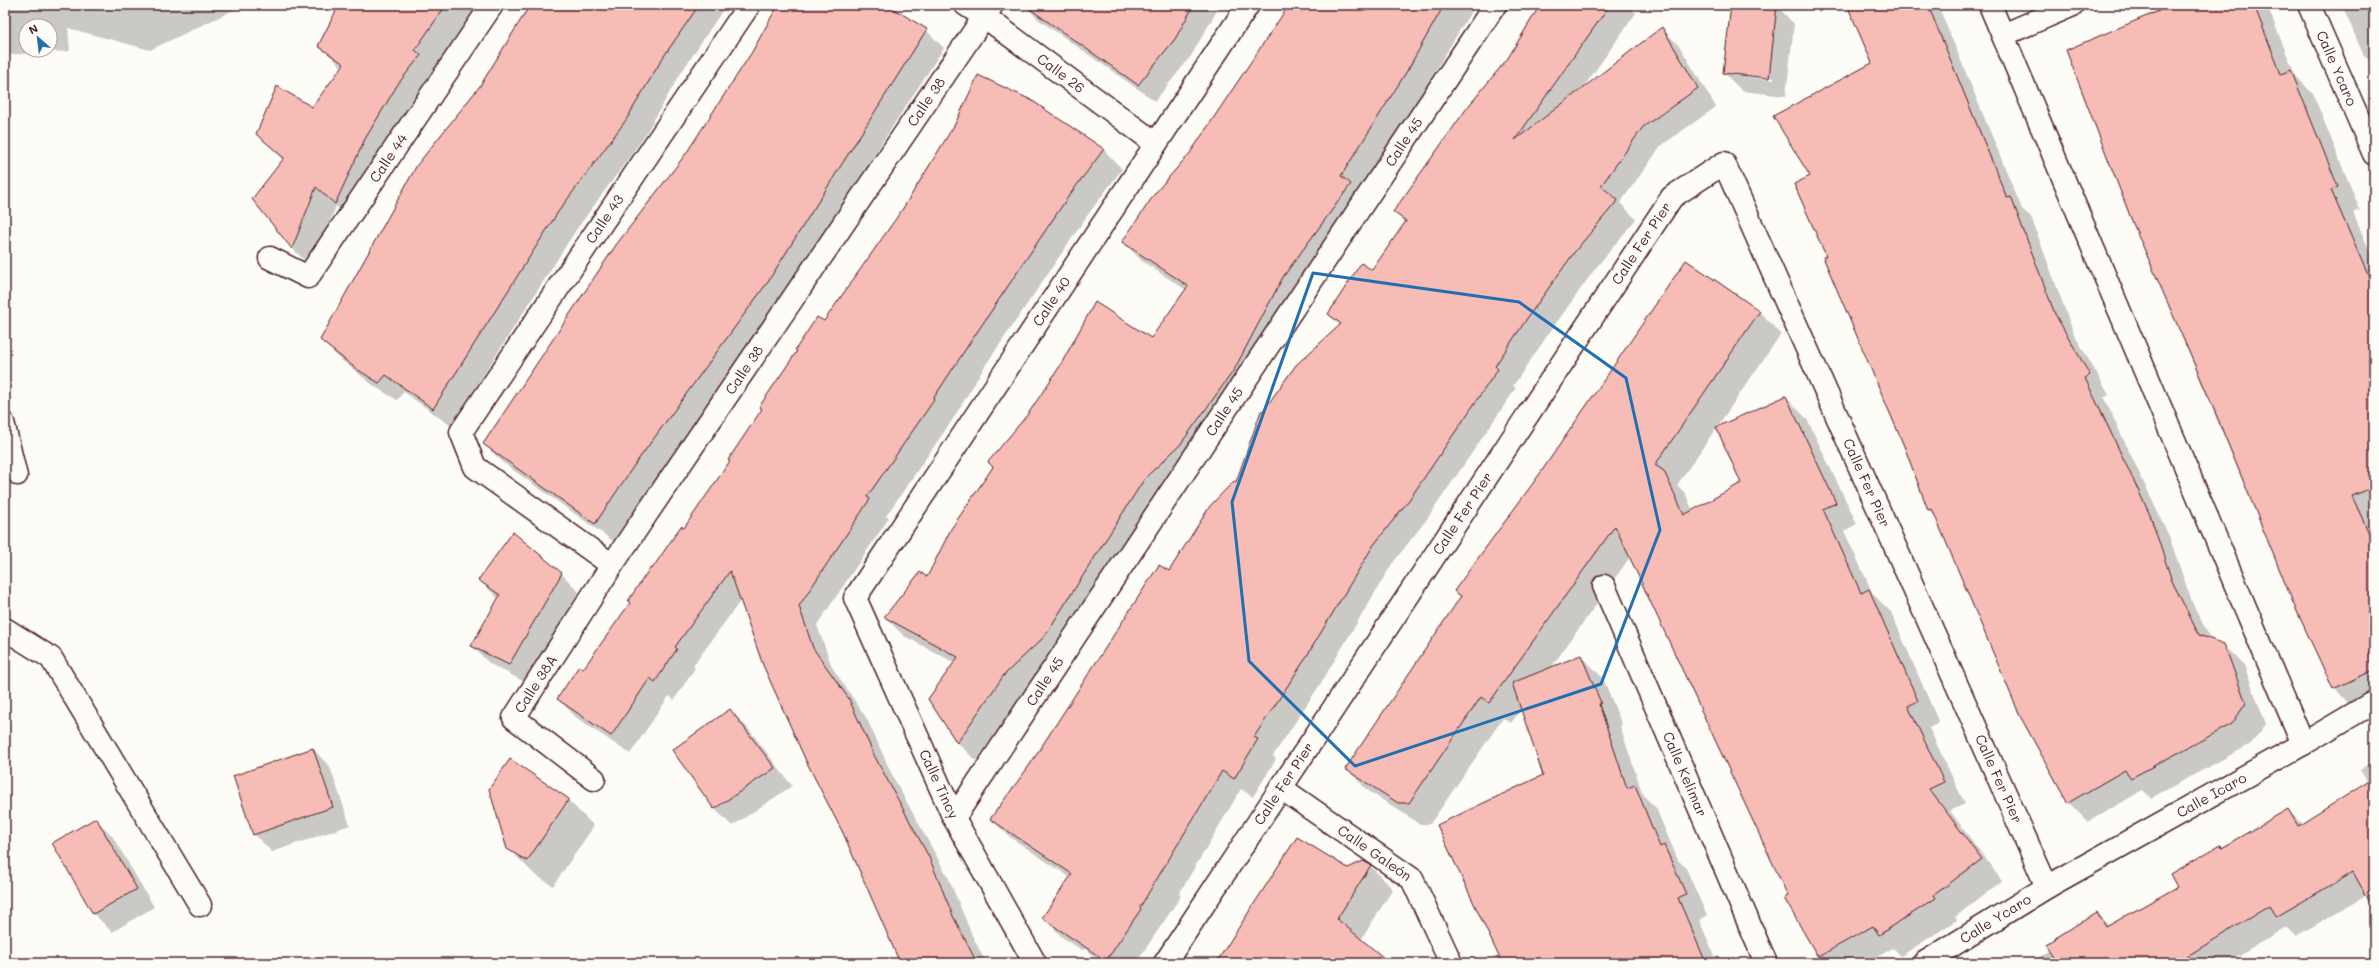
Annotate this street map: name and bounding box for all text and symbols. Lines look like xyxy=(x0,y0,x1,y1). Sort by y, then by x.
north arrow xyxy=(18,18,58,58)
text: N xyxy=(26,20,40,37)
street label: Calle Ycaro xyxy=(2312,27,2362,109)
street label: Calle 26 xyxy=(1033,49,1089,97)
street label: Calle 38 xyxy=(902,73,949,130)
street label: Calle 45 xyxy=(1380,113,1427,170)
street label: Calle 44 xyxy=(365,129,412,186)
street label: Calle 43 xyxy=(581,191,628,247)
street label: Calle Fer Pier xyxy=(1607,198,1675,288)
street label: Calle 40 xyxy=(1028,272,1075,330)
street label: Calle 38 xyxy=(720,341,767,398)
street label: Calle 45 xyxy=(1201,383,1247,440)
street label: Calle Fer Pier xyxy=(1839,435,1895,530)
street label: Calle Fer Pier xyxy=(1428,468,1496,558)
street label: Calle 38A xyxy=(510,651,561,716)
street label: Calle 45 xyxy=(1021,653,1068,709)
street label: Calle Kelimar xyxy=(1659,729,1712,820)
street label: Calle Fer Pier xyxy=(1971,731,2027,826)
street label: Calle Fer Pier xyxy=(1249,738,1318,828)
street label: Calle Tincy xyxy=(915,746,964,821)
street label: Calle Icaro xyxy=(2173,768,2250,822)
street label: Calle Galeón xyxy=(1334,820,1416,885)
street label: Calle Ycaro xyxy=(1956,889,2034,948)

